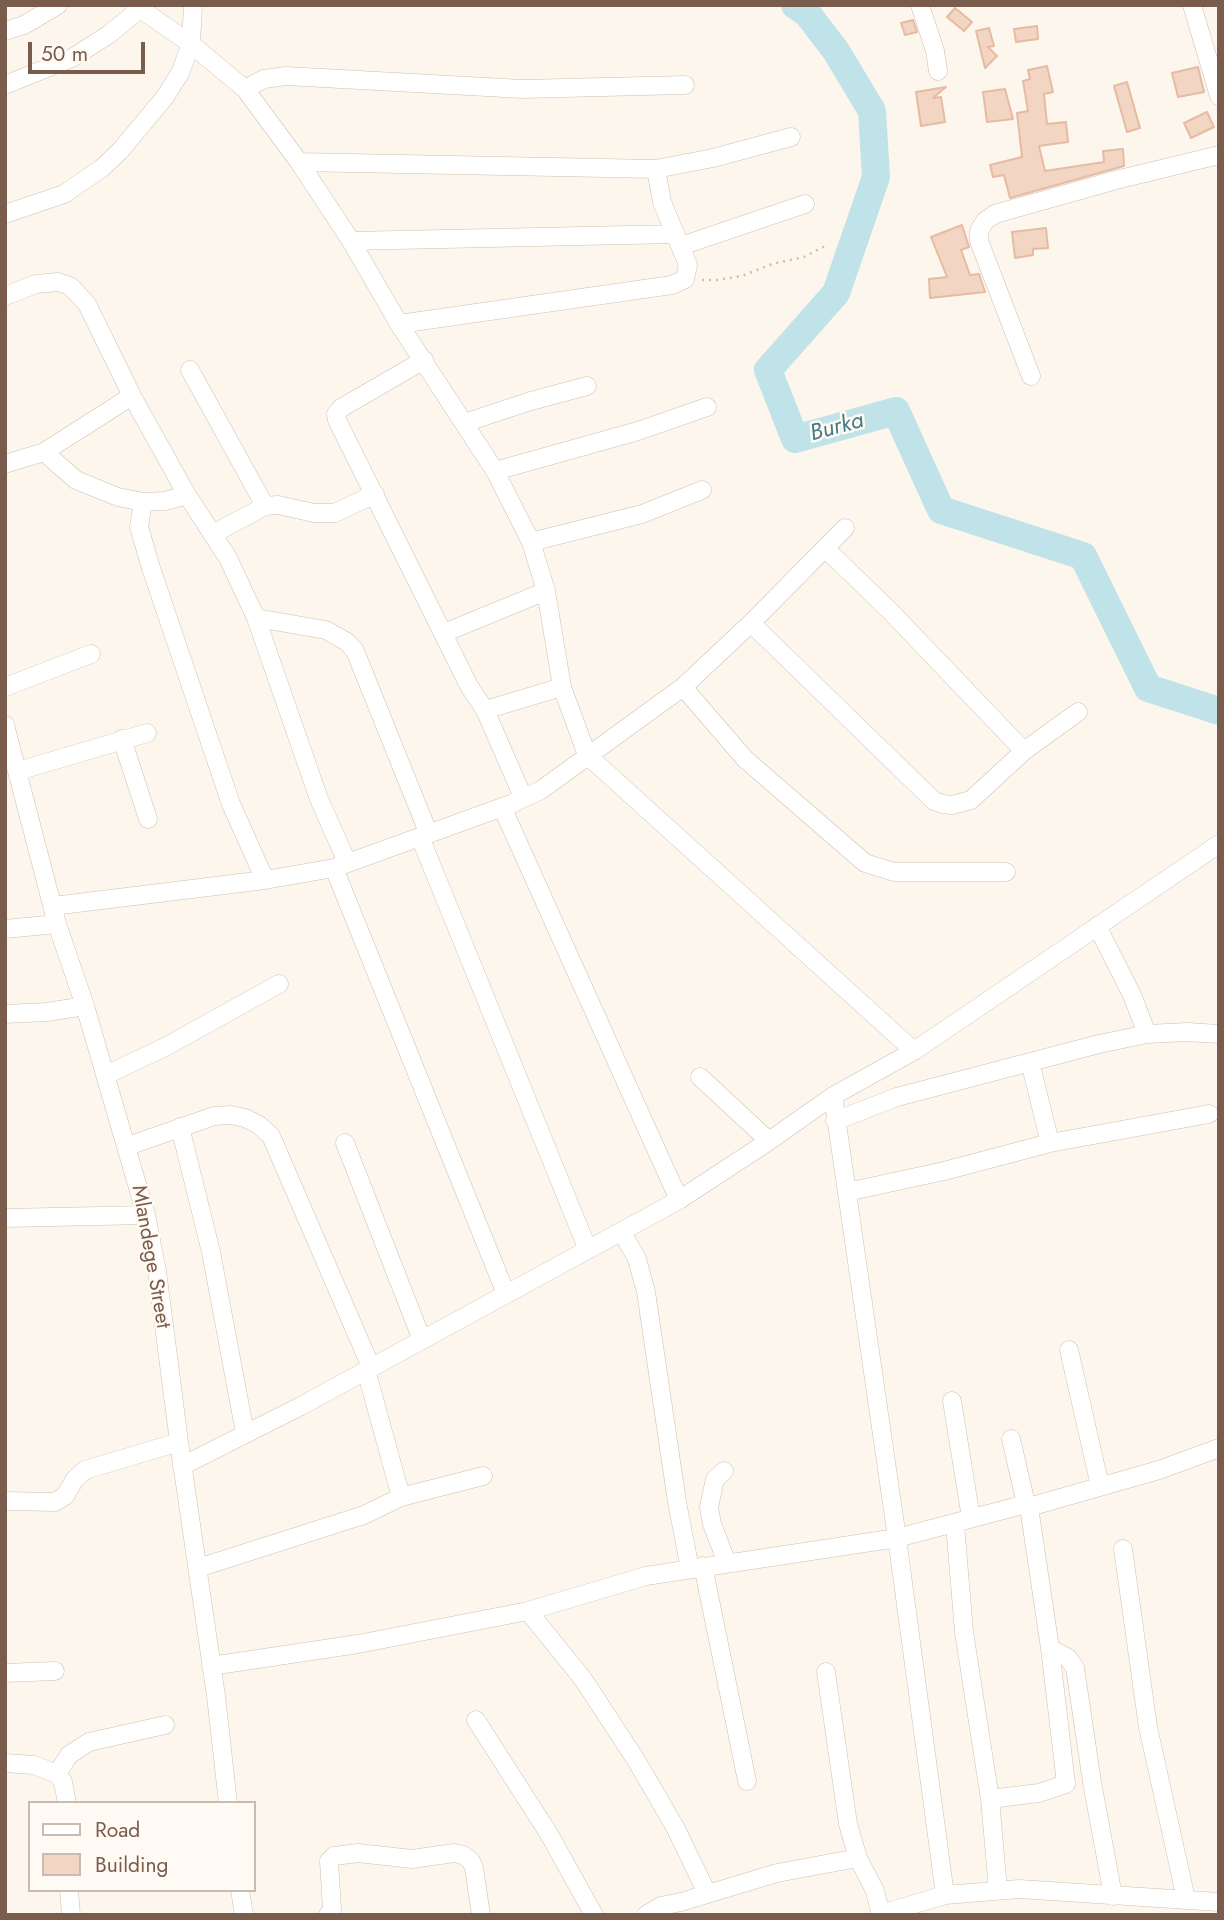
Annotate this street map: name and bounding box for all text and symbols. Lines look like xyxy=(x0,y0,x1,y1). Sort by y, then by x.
scale bar xyxy=(32,28,149,72)
text: 50 m xyxy=(41,39,88,69)
water label: Burka xyxy=(807,408,867,448)
street label: Mlandege Street xyxy=(125,1183,175,1331)
legend xyxy=(28,1801,256,1892)
text: Road xyxy=(95,1815,140,1845)
text: Building xyxy=(95,1850,168,1880)

